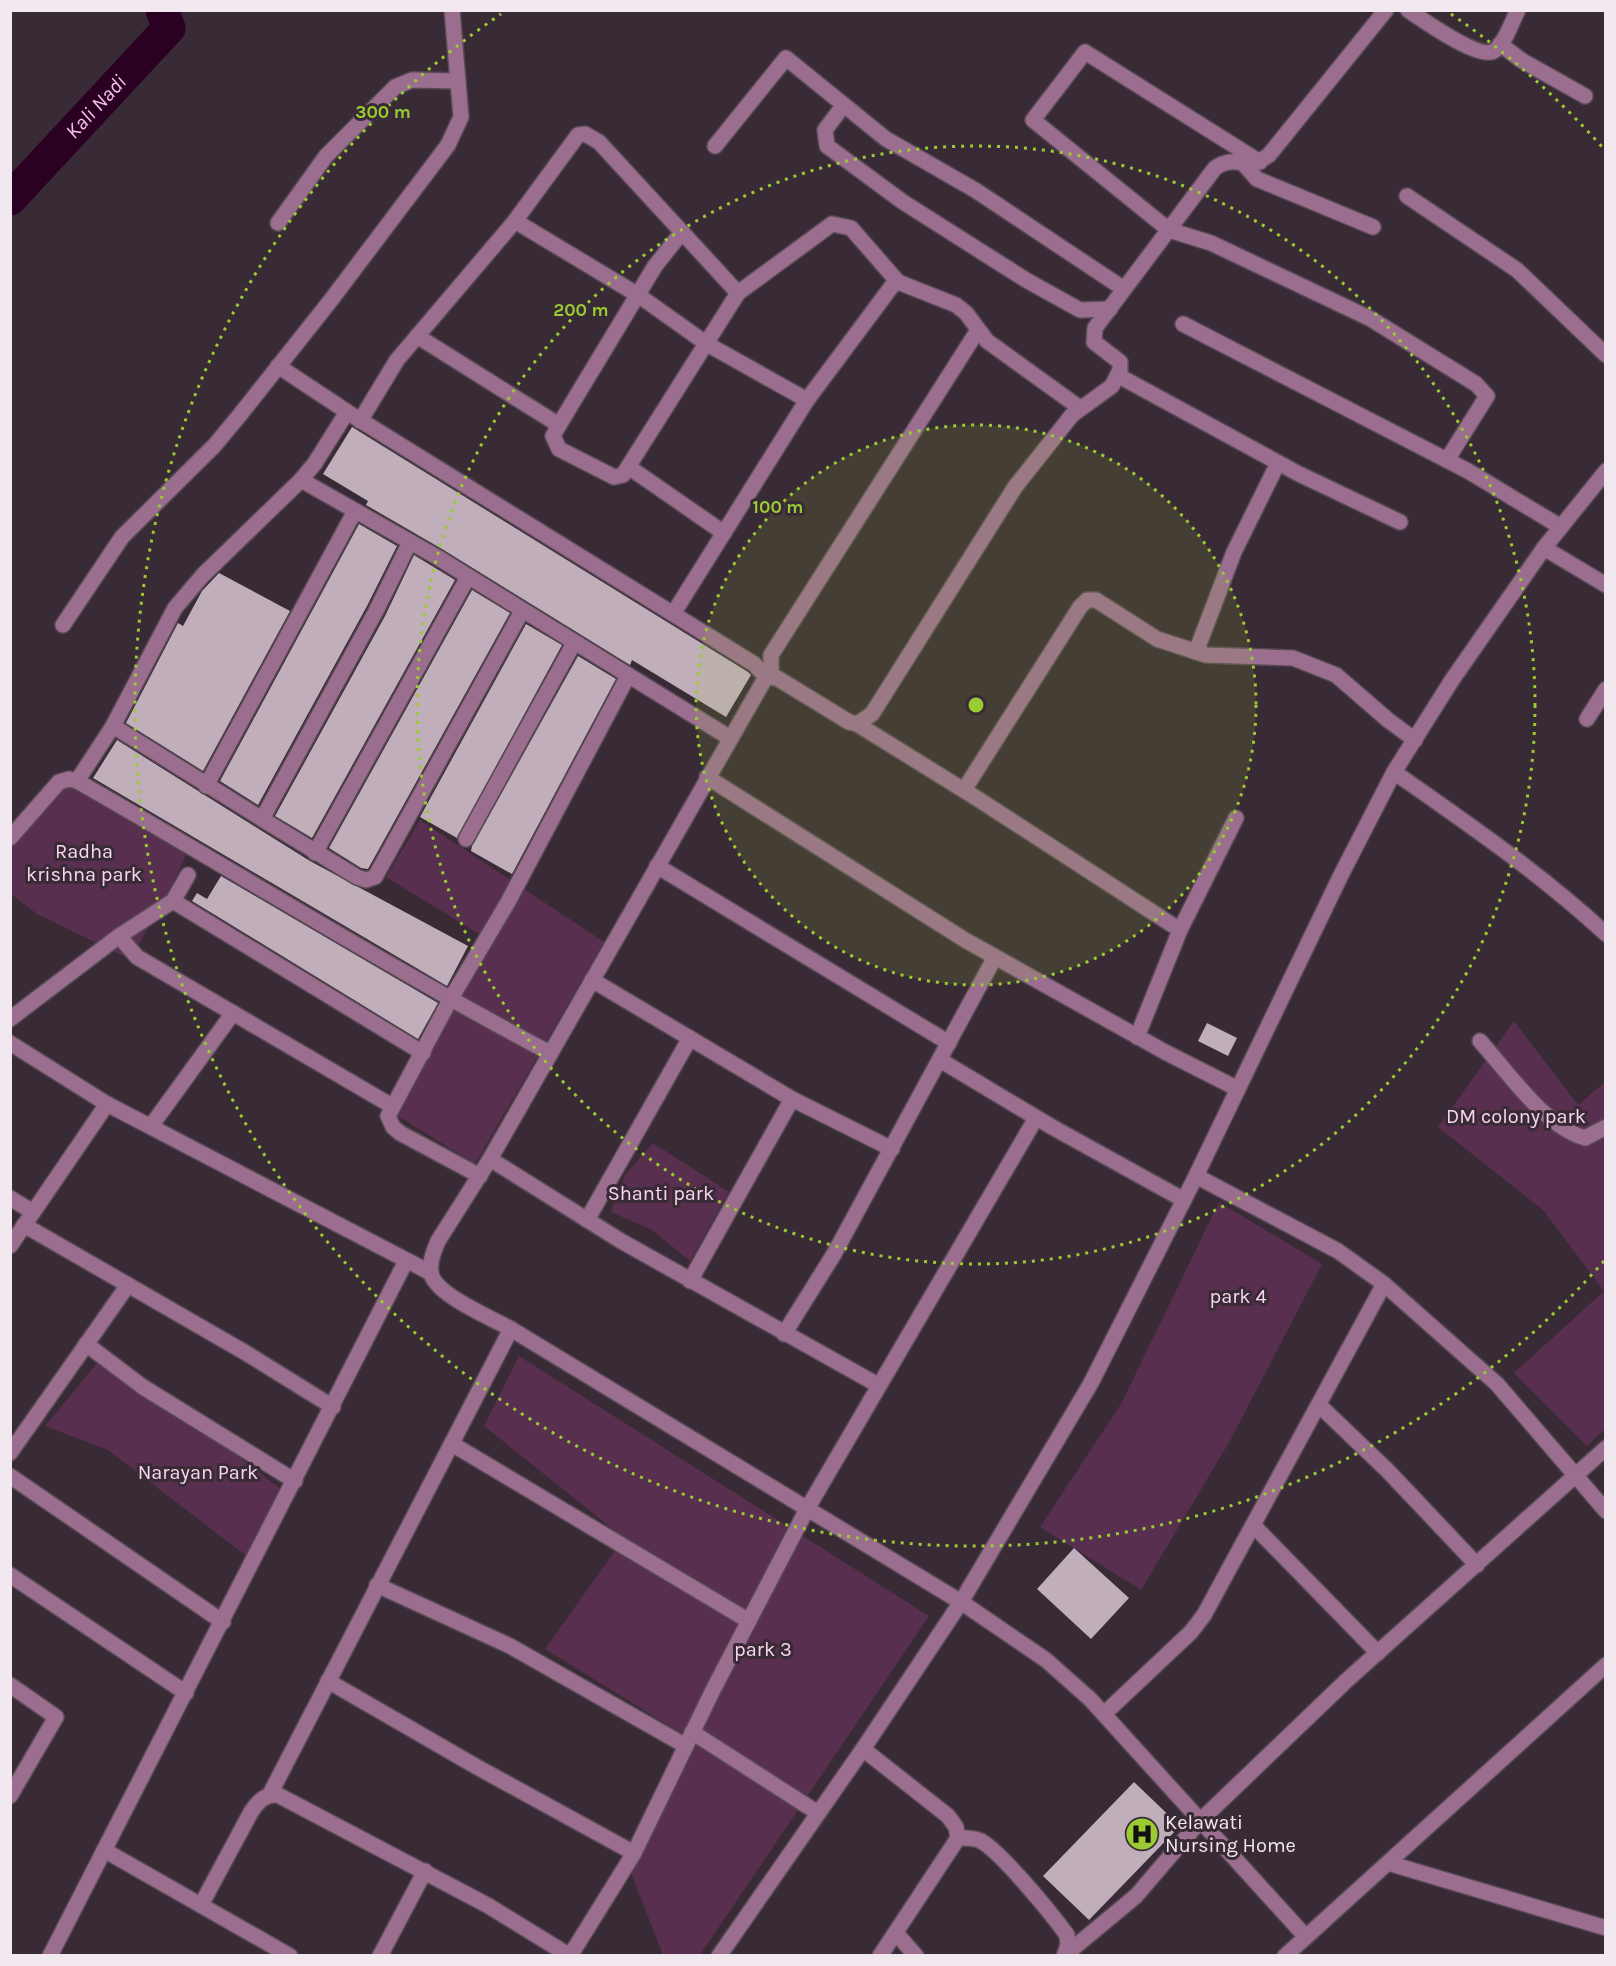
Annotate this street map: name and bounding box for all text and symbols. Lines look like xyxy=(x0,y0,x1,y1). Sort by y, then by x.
water label: Kali Nadi xyxy=(60,70,131,143)
text: 300 m xyxy=(355,101,411,123)
text: 200 m xyxy=(553,299,609,321)
text: 100 m xyxy=(753,496,803,518)
centre of rings xyxy=(966,695,986,715)
park label: Radha krishna park xyxy=(26,840,142,886)
park label: DM colony park xyxy=(1446,1105,1586,1128)
park label: Shanti park xyxy=(608,1182,714,1205)
park label: park 4 xyxy=(1209,1285,1267,1308)
park label: Narayan Park xyxy=(138,1461,258,1484)
park label: park 3 xyxy=(734,1638,792,1661)
place label: Kelawati Nursing Home xyxy=(1165,1811,1296,1857)
hospital icon: Kelawati Nursing Home xyxy=(1124,1816,1160,1852)

